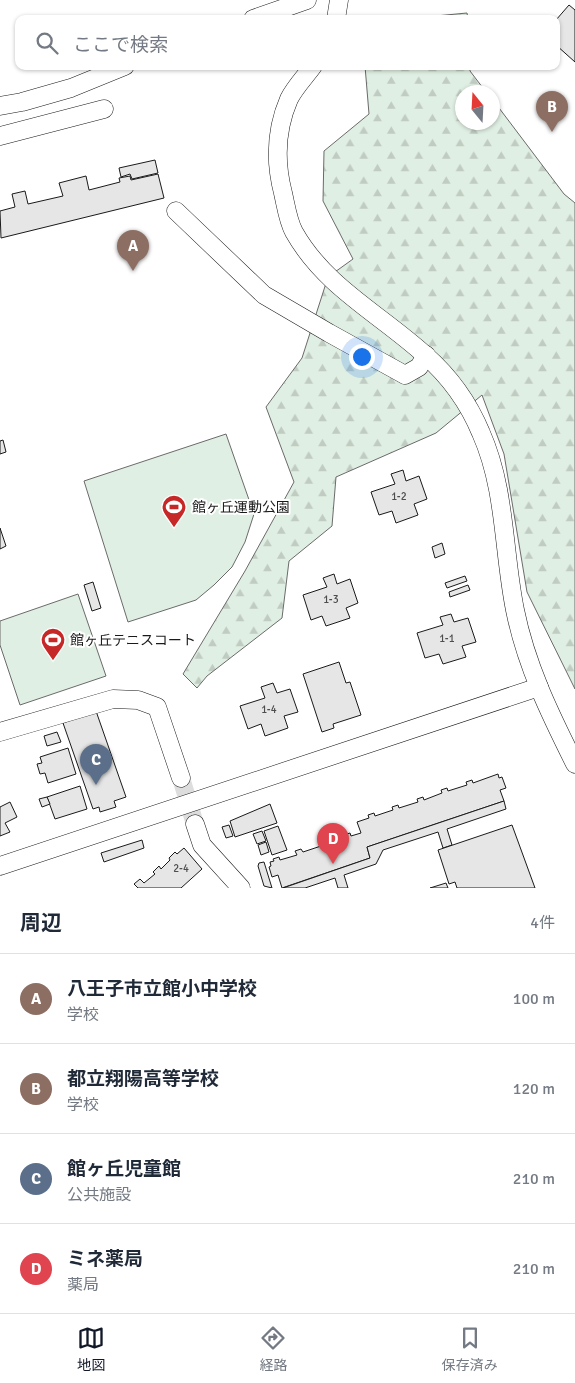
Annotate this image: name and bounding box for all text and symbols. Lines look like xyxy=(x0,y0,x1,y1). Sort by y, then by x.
search box xyxy=(15,15,560,70)
icon: search xyxy=(33,29,61,57)
text: ここで検索 xyxy=(73,33,168,57)
north arrow xyxy=(455,85,500,130)
pin: B xyxy=(536,91,568,132)
pin: A xyxy=(117,230,149,271)
your location xyxy=(349,344,375,370)
house number: 1-2 xyxy=(391,490,407,503)
sports icon: 館ヶ丘運動公園 xyxy=(161,494,187,528)
place label: 館ヶ丘運動公園 xyxy=(192,499,290,516)
house number: 1-3 xyxy=(323,593,339,606)
sports icon: 館ヶ丘テニスコート xyxy=(40,627,66,661)
place label: 館ヶ丘テニスコート xyxy=(70,632,196,649)
house number: 1-1 xyxy=(439,632,455,645)
house number: 1-4 xyxy=(261,703,277,716)
pin: C xyxy=(80,744,112,785)
pin: D xyxy=(317,823,349,864)
house number: 2-4 xyxy=(173,862,189,875)
text: 周辺 xyxy=(20,910,62,936)
text: 4件 xyxy=(530,913,555,933)
text: 八王子市立館小中学校 xyxy=(67,977,257,1001)
text: A xyxy=(31,989,41,1009)
text: 100 m xyxy=(513,989,555,1009)
text: 学校 xyxy=(67,1005,99,1025)
text: 都立翔陽高等学校 xyxy=(67,1067,219,1091)
text: B xyxy=(31,1079,41,1099)
text: 120 m xyxy=(513,1079,555,1099)
text: 学校 xyxy=(67,1095,99,1115)
text: 館ヶ丘児童館 xyxy=(67,1157,181,1181)
text: C xyxy=(31,1169,41,1189)
text: 210 m xyxy=(513,1169,555,1189)
text: 公共施設 xyxy=(67,1185,131,1205)
text: ミネ薬局 xyxy=(67,1247,143,1271)
text: D xyxy=(31,1259,41,1279)
text: 210 m xyxy=(513,1259,555,1279)
text: 薬局 xyxy=(67,1275,99,1295)
tab: 地図 xyxy=(77,1324,105,1374)
tab: 経路 xyxy=(259,1324,287,1374)
tab: 保存済み xyxy=(442,1324,498,1374)

